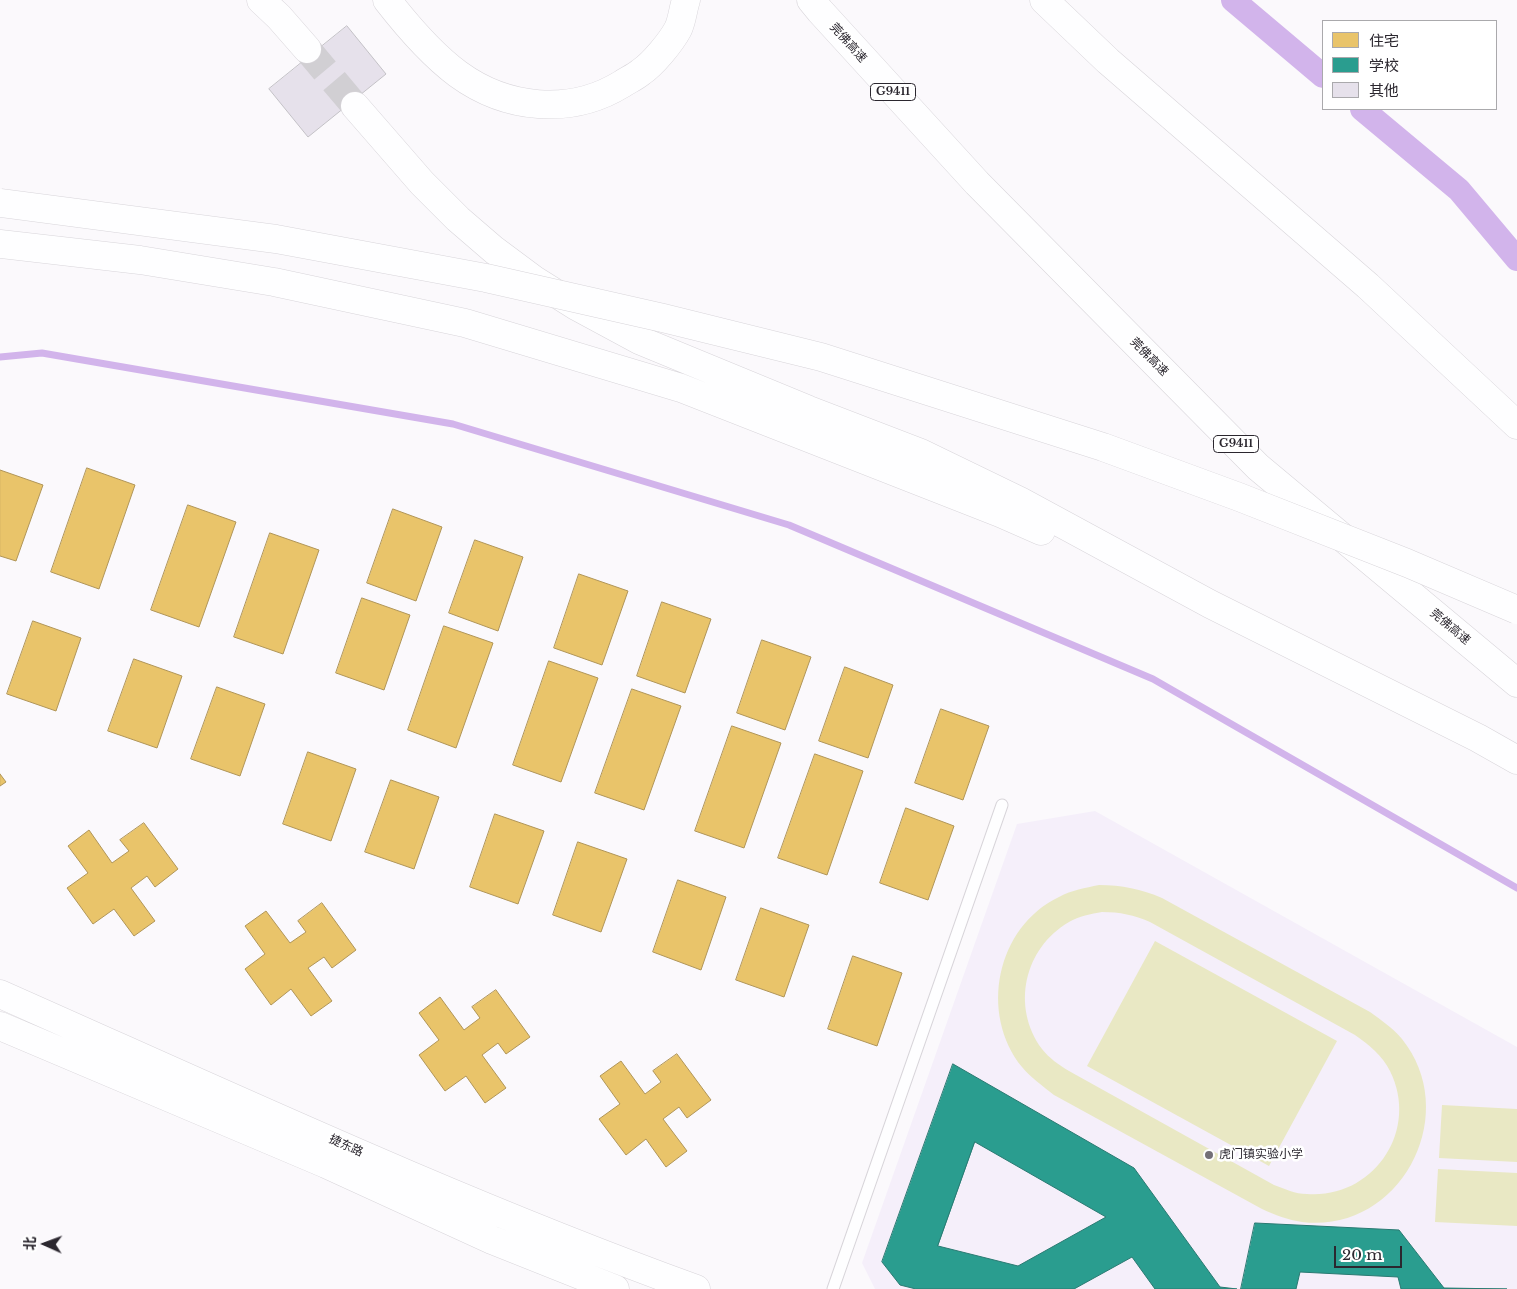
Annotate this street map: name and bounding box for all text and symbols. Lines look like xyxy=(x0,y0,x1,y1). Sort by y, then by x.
street label: 莞佛高速 xyxy=(827,20,869,66)
legend xyxy=(1322,20,1497,110)
text: 住宅 xyxy=(1369,31,1399,50)
text: 学校 xyxy=(1369,56,1399,75)
text: 其他 xyxy=(1369,81,1399,100)
road number: G9411 xyxy=(870,84,916,100)
street label: 莞佛高速 xyxy=(1127,335,1171,379)
road number: G9411 xyxy=(1214,436,1258,452)
street label: 莞佛高速 xyxy=(1427,606,1473,648)
street label: 捷东路 xyxy=(327,1132,365,1160)
place label: 虎门镇实验小学 xyxy=(1219,1148,1303,1162)
marker: 虎门镇实验小学 xyxy=(1203,1149,1215,1161)
north arrow xyxy=(20,1219,70,1269)
text: 北 xyxy=(21,1236,39,1251)
scale bar xyxy=(1337,1236,1404,1268)
text: 20 m xyxy=(1342,1245,1382,1264)

